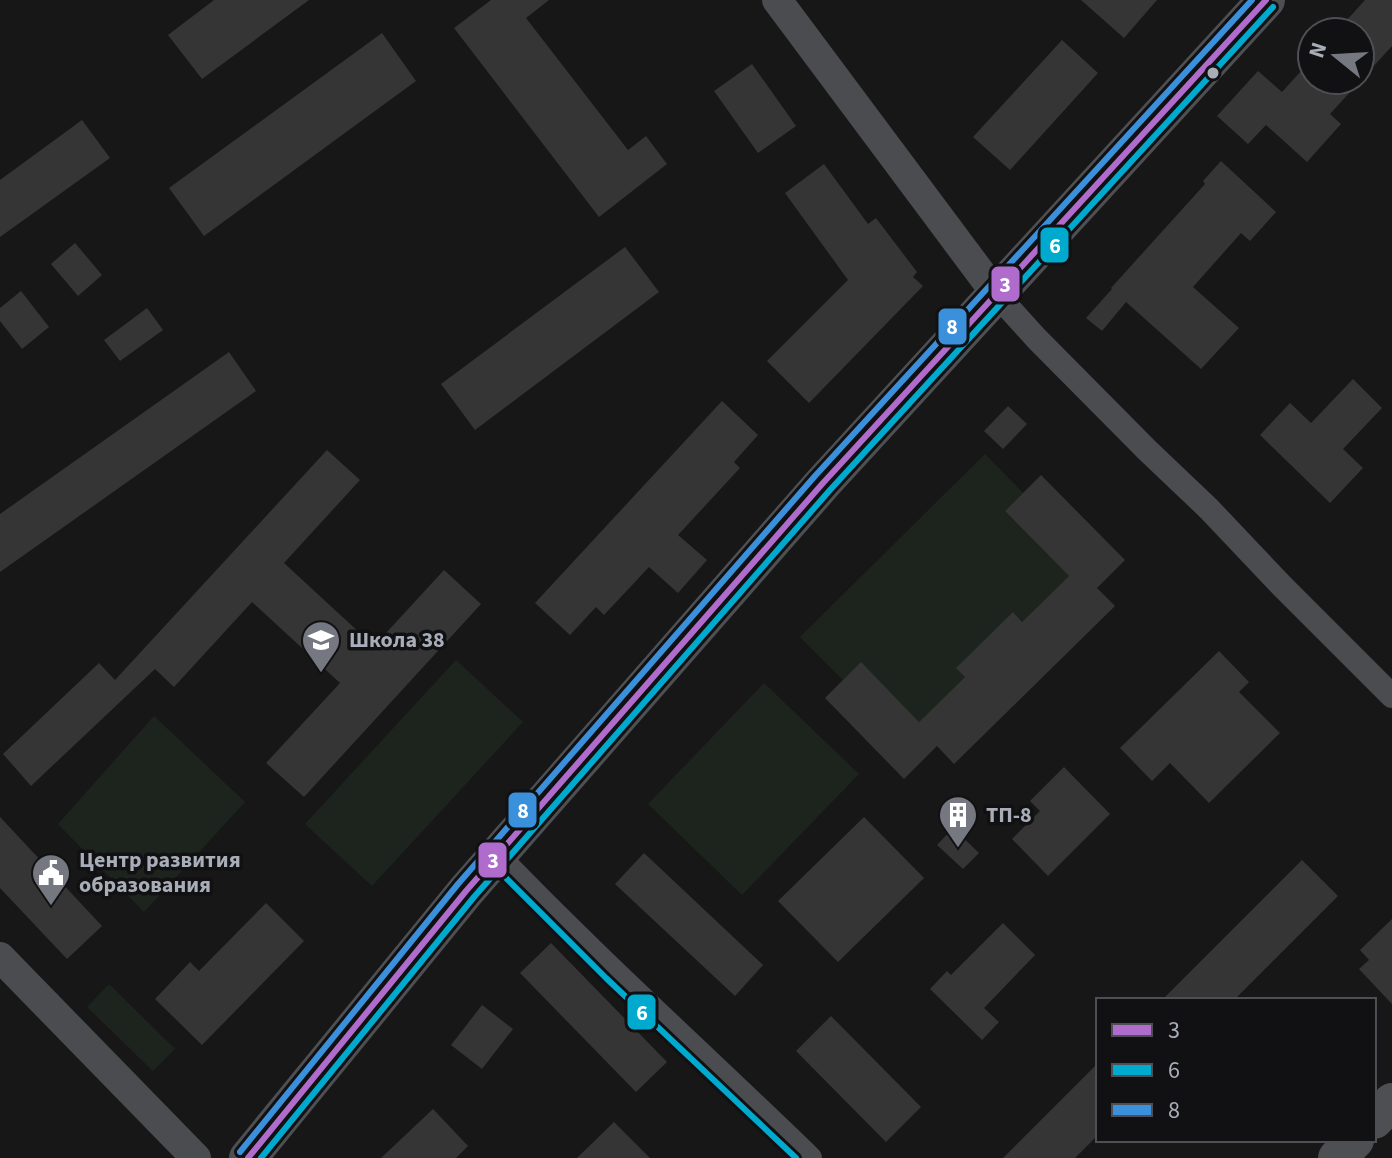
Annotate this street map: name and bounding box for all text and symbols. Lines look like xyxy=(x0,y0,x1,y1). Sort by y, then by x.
north arrow xyxy=(1296,16,1376,96)
text: N xyxy=(1300,38,1335,62)
unlabelled marker xyxy=(1205,65,1221,81)
line badge: 6 xyxy=(1039,226,1070,264)
text: 6 xyxy=(1049,230,1061,262)
line badge: 3 xyxy=(990,265,1021,303)
text: 3 xyxy=(999,269,1011,301)
line badge: 8 xyxy=(937,307,968,346)
text: 8 xyxy=(946,311,958,343)
school or university icon: Школа 38 xyxy=(300,619,342,674)
place label: Школа 38 xyxy=(349,624,445,656)
line badge: 8 xyxy=(507,791,538,829)
building icon: ТП-8 xyxy=(937,794,979,849)
text: 8 xyxy=(517,795,529,827)
place label: ТП-8 xyxy=(986,799,1032,831)
line badge: 3 xyxy=(477,841,508,879)
place label: Центр развития образования xyxy=(79,844,241,901)
text: 3 xyxy=(487,845,499,877)
public building icon: Центр развития образования xyxy=(30,852,72,907)
line badge: 6 xyxy=(626,993,657,1031)
text: 6 xyxy=(636,997,648,1029)
legend xyxy=(1096,998,1376,1142)
text: 3 xyxy=(1168,1013,1180,1048)
text: 6 xyxy=(1168,1053,1180,1088)
text: 8 xyxy=(1168,1093,1180,1128)

